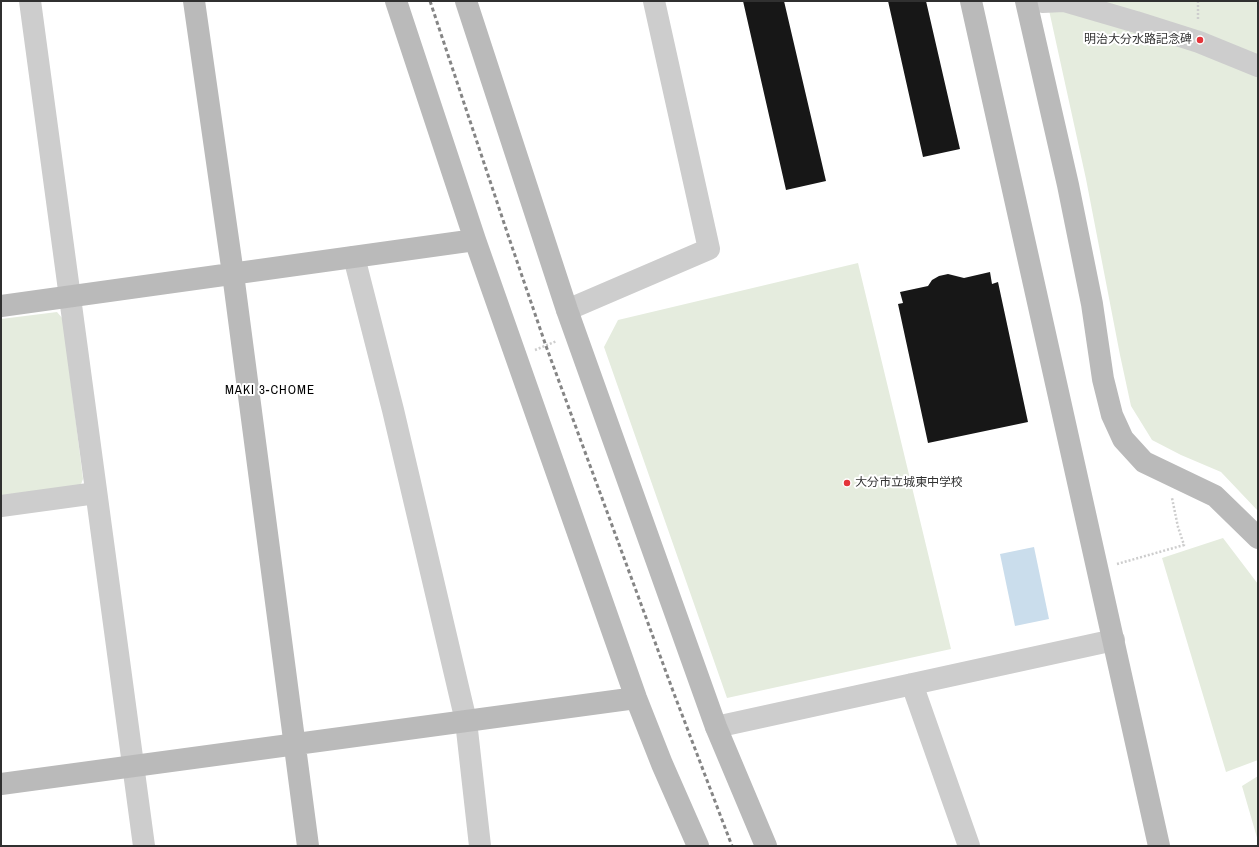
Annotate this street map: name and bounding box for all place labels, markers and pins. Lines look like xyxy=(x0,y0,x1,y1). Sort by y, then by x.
place label: 明治大分水路記念碑 xyxy=(1084,33,1192,47)
marker: 明治大分水路記念碑 xyxy=(1195,35,1205,45)
place label: 大分市立城東中学校 xyxy=(855,476,963,490)
marker: 大分市立城東中学校 xyxy=(842,478,852,488)

